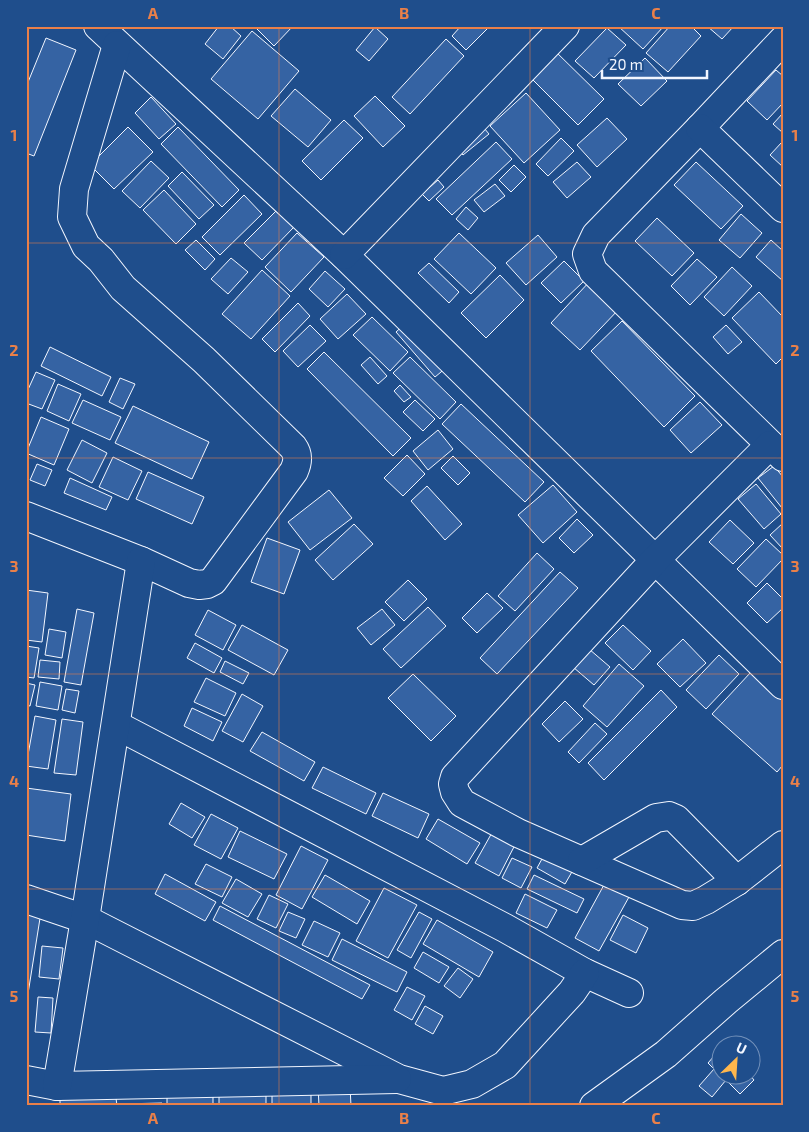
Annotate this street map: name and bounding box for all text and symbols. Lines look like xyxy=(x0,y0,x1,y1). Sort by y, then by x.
text: A xyxy=(148,3,159,22)
text: B xyxy=(399,3,409,22)
text: C xyxy=(651,3,661,22)
scale bar xyxy=(602,48,706,80)
text: 20 m xyxy=(609,55,643,73)
text: 1 xyxy=(11,125,17,144)
text: 1 xyxy=(792,125,798,144)
text: 2 xyxy=(9,340,19,359)
text: 2 xyxy=(790,340,800,359)
text: 3 xyxy=(9,556,19,575)
text: 3 xyxy=(790,556,800,575)
text: 4 xyxy=(9,771,19,790)
text: 4 xyxy=(790,771,800,790)
text: 5 xyxy=(10,986,19,1005)
text: 5 xyxy=(791,986,800,1005)
north arrow xyxy=(712,1034,762,1084)
text: U xyxy=(734,1038,750,1057)
text: A xyxy=(148,1108,159,1127)
text: B xyxy=(399,1108,409,1127)
text: C xyxy=(651,1108,661,1127)

